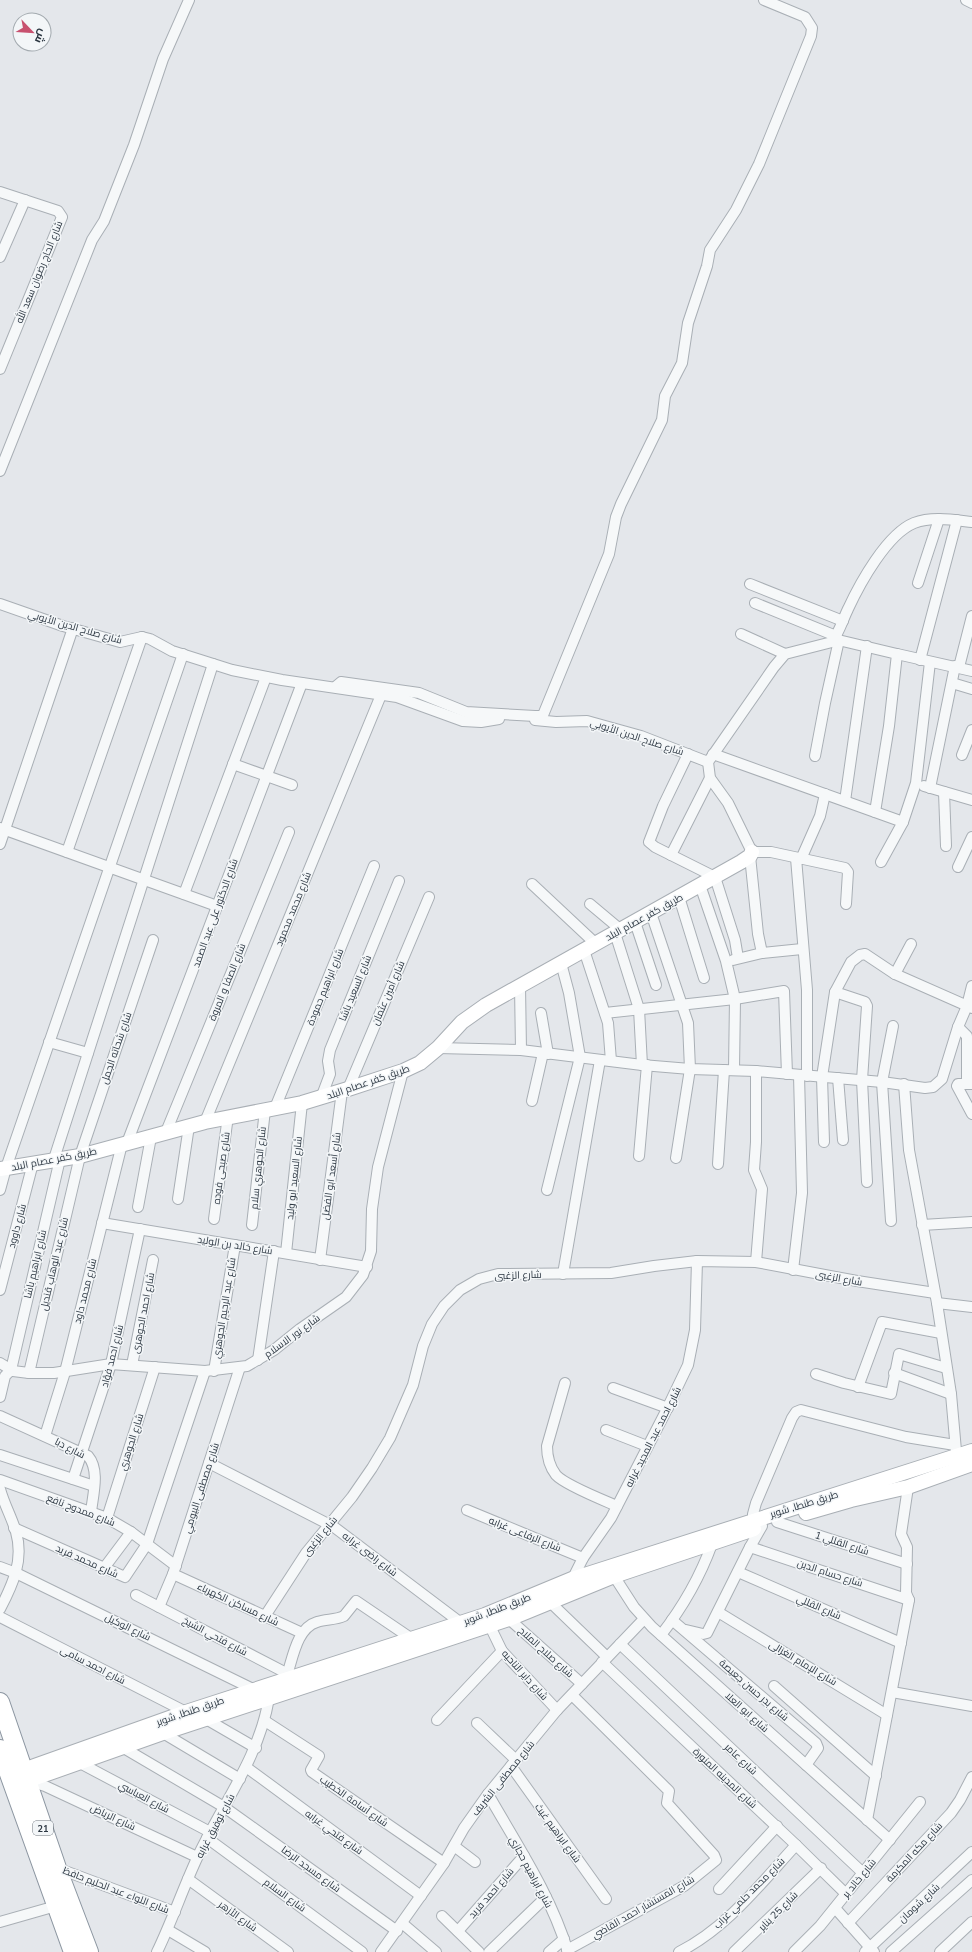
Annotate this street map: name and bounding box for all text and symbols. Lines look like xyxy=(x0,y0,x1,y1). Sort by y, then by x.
north arrow xyxy=(12,12,52,52)
text: ش xyxy=(32,27,50,46)
street label: شارع الحاج رضوان سعد الله xyxy=(12,219,65,325)
street label: شارع صلاح الدين الأيوبي xyxy=(26,607,124,648)
street label: شارع صلاح الدين الأيوبي xyxy=(588,716,685,759)
street label: شارع الدكتور على عبد الصمد xyxy=(189,857,241,969)
street label: شارع محمد محمود xyxy=(272,870,314,948)
street label: طريق كفر عصام البلد xyxy=(603,890,686,945)
street label: شارع الصفا و المروة xyxy=(206,941,248,1023)
street label: شارع ابراهيم حمودة xyxy=(304,947,347,1028)
street label: شارع السعيد باشا xyxy=(336,953,374,1023)
street label: شارع أمين عثمان xyxy=(369,959,407,1027)
street label: شارع شحاته الجمل xyxy=(98,1010,134,1086)
street label: طريق كفر عصام البلد xyxy=(325,1062,411,1103)
street label: شارع الجوهري سلام xyxy=(247,1126,270,1210)
street label: شارع صبحى فوده xyxy=(209,1131,233,1205)
street label: شارع أسعد ابو الفضل xyxy=(318,1131,344,1221)
street label: شارع السعيد ابو وليد xyxy=(283,1136,305,1220)
street label: طريق كفر عصام البلد xyxy=(10,1144,98,1175)
street label: شارع داوود xyxy=(5,1202,29,1250)
street label: شارع عبد الوهاب قنديل xyxy=(37,1216,71,1312)
street label: شارع ابراهيم باشا xyxy=(21,1228,50,1300)
street label: شارع خالد بن الوليد xyxy=(197,1233,273,1257)
street label: شارع محمد داود xyxy=(71,1257,99,1325)
street label: شارع عبد الرحيم الجوهري xyxy=(210,1257,239,1360)
street label: شارع الزغبى xyxy=(815,1267,863,1289)
street label: شارع الزغبى xyxy=(494,1268,542,1282)
street label: شارع احمد الجوهرى xyxy=(129,1271,157,1355)
street label: شارع نور الاسلام xyxy=(261,1311,323,1361)
street label: شارع احمد فؤاد xyxy=(98,1323,126,1389)
street label: شارع احمد عبد المجيد غرابه xyxy=(622,1385,684,1489)
street label: شارع الجوهري xyxy=(116,1412,147,1472)
street label: شارع دبا xyxy=(53,1435,87,1461)
street label: شارع مصطفى البيومي xyxy=(180,1441,223,1535)
street label: طريق طنطا, شوبر xyxy=(767,1487,840,1521)
street label: شارع ممدوح نافع xyxy=(45,1491,117,1529)
street label: شارع الزغبى xyxy=(300,1513,340,1559)
street label: شارع الرفاعى غرابه xyxy=(487,1514,563,1554)
street label: شارع القللي 1 xyxy=(813,1528,871,1559)
street label: شارع راضى غرابه xyxy=(340,1529,400,1579)
street label: شارع محمد فريد xyxy=(54,1541,120,1581)
street label: شارع حسام الدين xyxy=(795,1556,865,1591)
street label: شارع مساكن الكهرباء xyxy=(195,1579,281,1629)
street label: طريق طنطا, شوبر xyxy=(461,1590,532,1628)
street label: شارع القللي xyxy=(794,1592,843,1623)
street label: شارع الوكيل xyxy=(103,1610,153,1644)
street label: شارع فتحي الشيخ xyxy=(180,1613,250,1659)
street label: شارع صلاح الملاح xyxy=(516,1624,576,1680)
street label: شارع الإمام الغزالى xyxy=(766,1638,839,1689)
street label: شارع احمد سامى xyxy=(58,1643,128,1687)
street label: شارع داير الناحيه xyxy=(499,1647,551,1703)
street label: شارع بدر حسن جعيصة xyxy=(717,1656,791,1724)
street label: شارع ابو العلا xyxy=(722,1689,772,1735)
street label: طريق طنطا, شوبر xyxy=(153,1693,226,1729)
street label: شارع مصطفى الشريف xyxy=(469,1738,537,1818)
street label: شارع عامر xyxy=(721,1740,760,1777)
street label: شارع المدينه المنورة xyxy=(690,1745,760,1811)
street label: شارع أسامة الخطيب xyxy=(317,1773,391,1829)
street label: شارع العباسي xyxy=(116,1778,172,1817)
street label: شارع توفيق غرابه xyxy=(193,1792,237,1860)
street label: شارع الرياض xyxy=(88,1801,138,1833)
street label: شارع ابراهيم غيث xyxy=(531,1801,584,1866)
street label: شارع فتحي غرابه xyxy=(302,1807,366,1858)
street label: شارع مكه المكرمة xyxy=(883,1819,945,1885)
road number: 21 xyxy=(33,1821,53,1835)
street label: شارع ابراهيم حجازي xyxy=(506,1834,555,1911)
street label: شارع مسجد الرضا xyxy=(279,1843,343,1895)
street label: شارع محمد حلمي غراب xyxy=(711,1855,788,1932)
street label: شارع خالد بر xyxy=(839,1856,879,1901)
street label: شارع اللواء عبد الحليم حافظ xyxy=(61,1864,171,1917)
street label: شارع احمد فريد xyxy=(465,1865,517,1921)
street label: شارع المستشار احمد القاضي xyxy=(589,1872,697,1943)
street label: شارع السلام xyxy=(261,1875,309,1915)
street label: شارع شومان xyxy=(896,1880,942,1926)
street label: شارع 25 يناير xyxy=(755,1888,801,1934)
street label: شارع الأزهر xyxy=(215,1897,260,1934)

